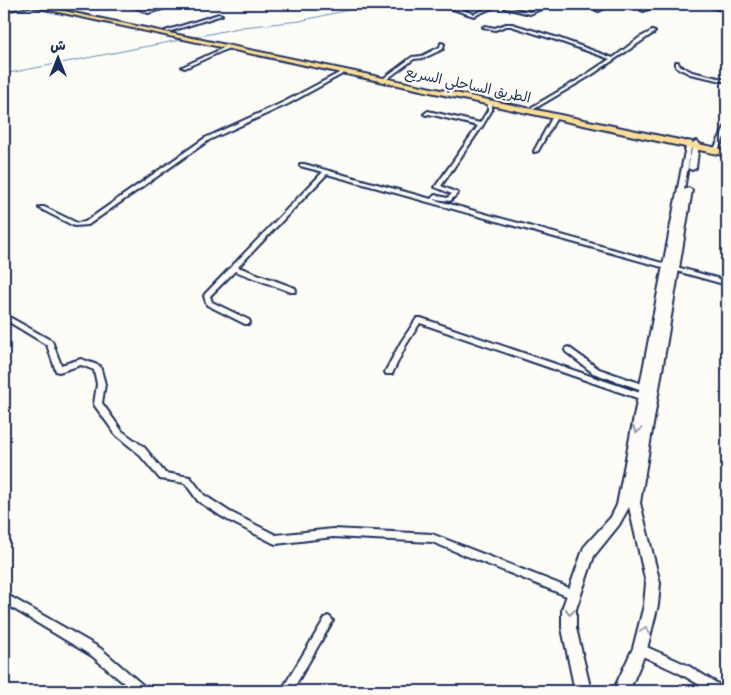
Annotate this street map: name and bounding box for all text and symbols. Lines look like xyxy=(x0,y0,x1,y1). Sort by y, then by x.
north arrow xyxy=(32,32,82,82)
text: ش xyxy=(50,33,66,58)
street label: الطريق الساحلي السريع xyxy=(403,59,533,111)
one-way arrow xyxy=(632,426,642,435)
one-way arrow xyxy=(565,608,576,616)
one-way arrow xyxy=(640,626,650,634)

